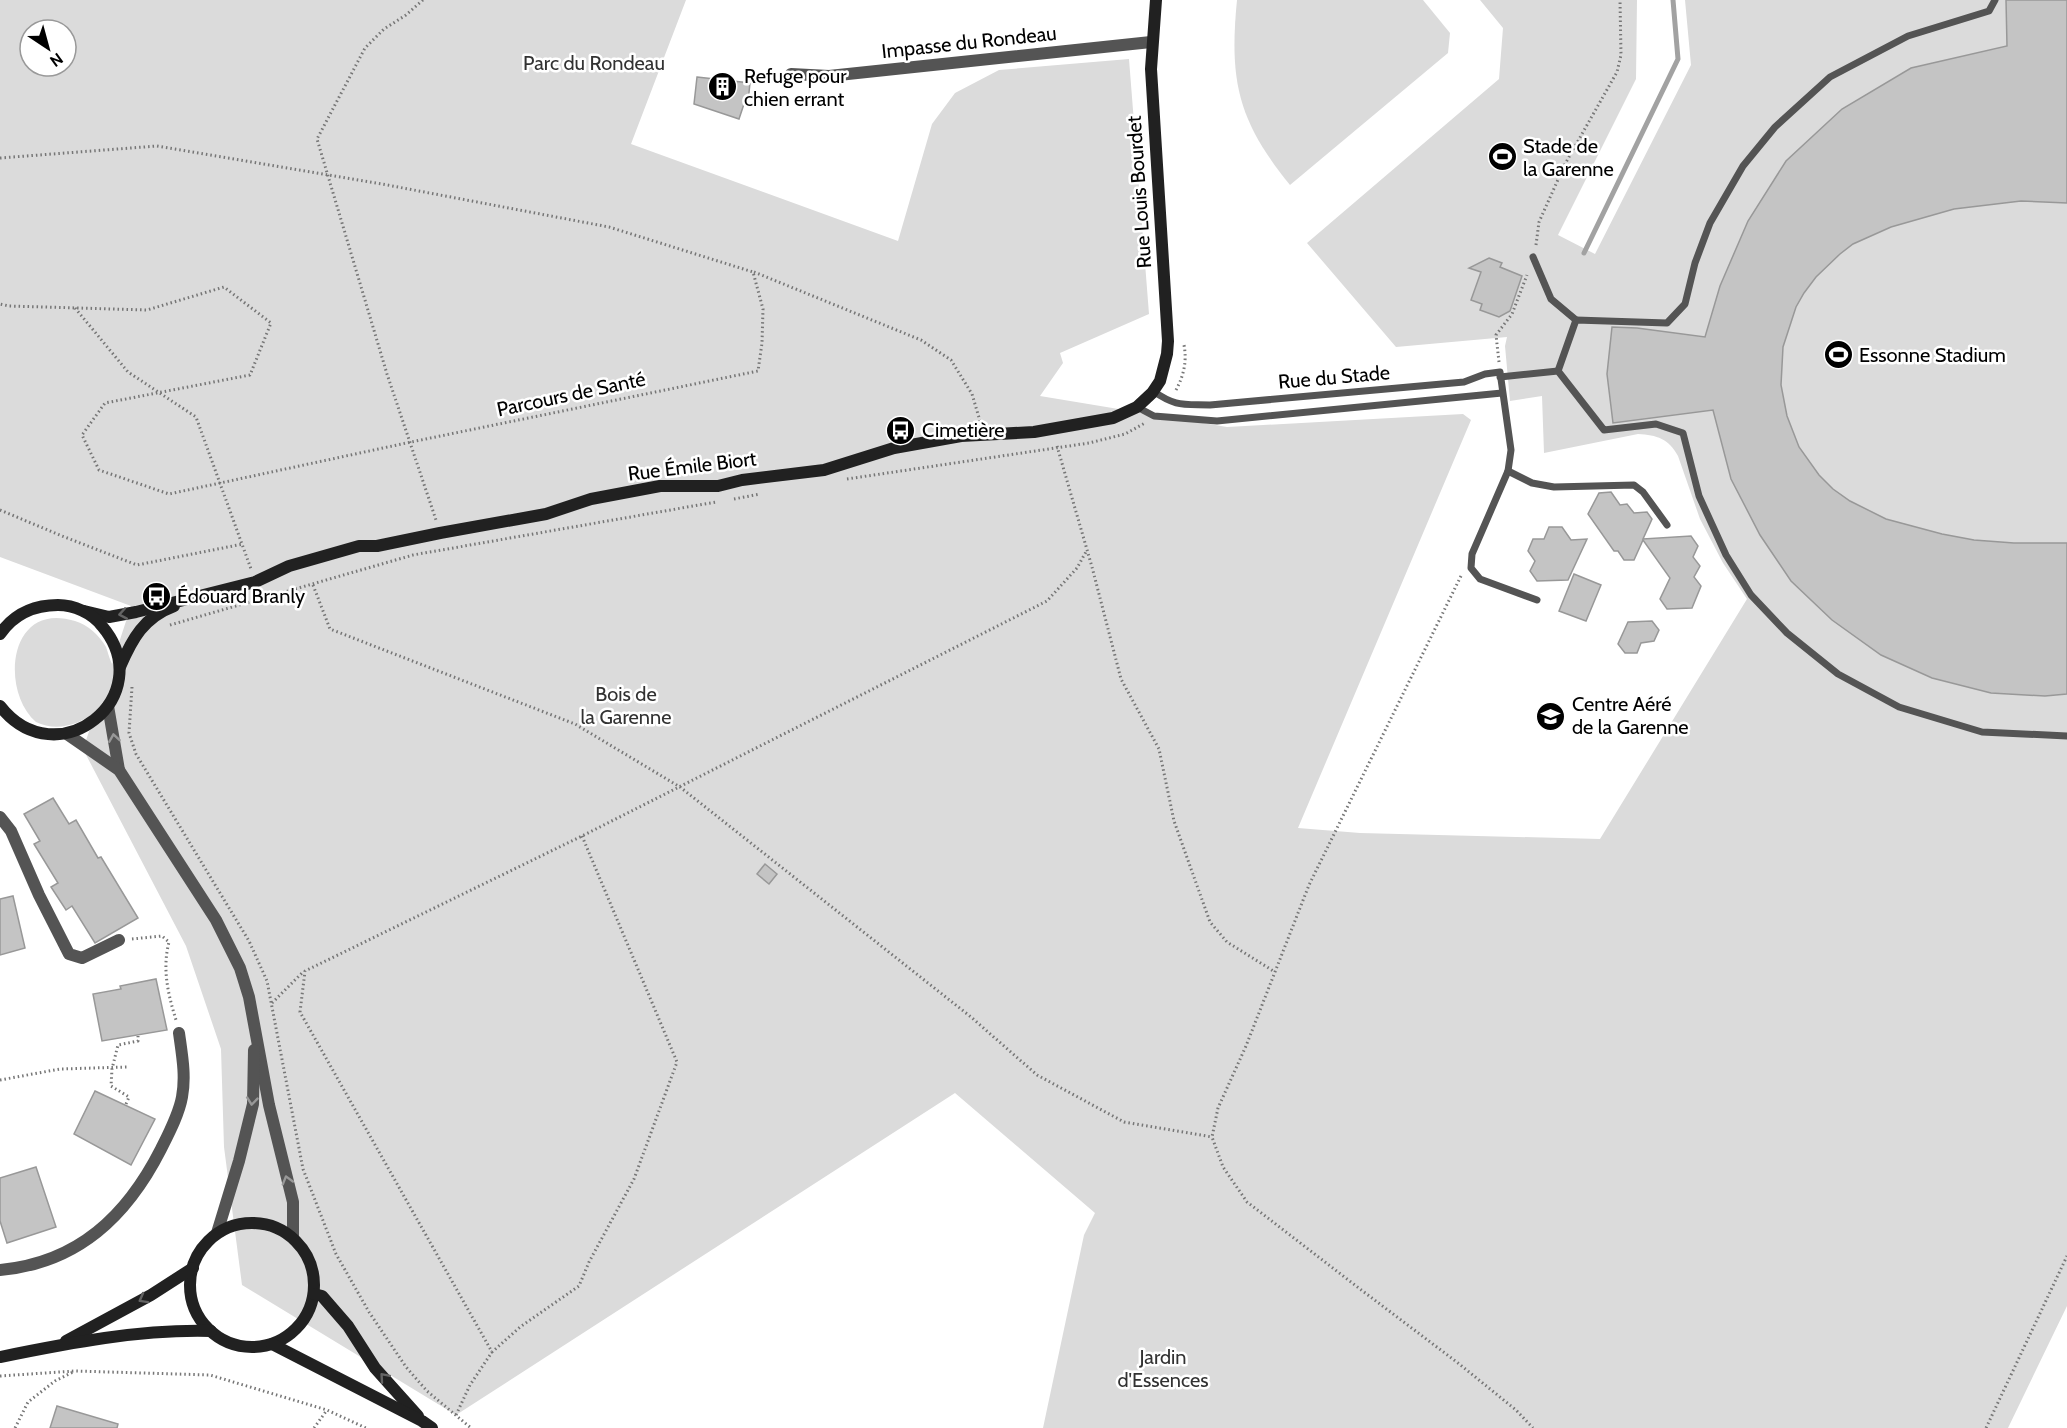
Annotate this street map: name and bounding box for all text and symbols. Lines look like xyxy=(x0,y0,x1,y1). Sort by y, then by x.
north arrow xyxy=(18,18,78,78)
street label: Impasse du Rondeau xyxy=(880,21,1058,63)
text: N xyxy=(46,49,67,71)
park label: Parc du Rondeau xyxy=(523,51,665,75)
place label: Refuge pour chien errant xyxy=(744,64,847,111)
building icon: Refuge pour chien errant xyxy=(707,71,739,103)
street label: Rue Louis Bourdet xyxy=(1122,115,1156,269)
place label: Stade de la Garenne xyxy=(1523,134,1614,181)
sports icon: Stade de la Garenne xyxy=(1486,141,1518,173)
sports icon: Essonne Stadium xyxy=(1822,339,1854,371)
place label: Essonne Stadium xyxy=(1859,343,2006,367)
street label: Rue du Stade xyxy=(1277,360,1391,394)
street label: Parcours de Santé xyxy=(494,367,648,421)
bus stop icon: Cimetière xyxy=(885,414,917,446)
place label: Cimetière xyxy=(922,418,1004,442)
street label: Rue Émile Biort xyxy=(626,446,758,486)
bus stop icon: Édouard Branly xyxy=(140,580,172,612)
place label: Édouard Branly xyxy=(177,584,305,608)
one-way arrow xyxy=(118,608,127,620)
park label: Bois de la Garenne xyxy=(581,682,671,729)
place label: Centre Aéré de la Garenne xyxy=(1572,692,1689,739)
school or university icon: Centre Aéré de la Garenne xyxy=(1535,700,1567,732)
one-way arrow xyxy=(108,733,120,743)
one-way arrow xyxy=(246,1096,259,1106)
one-way arrow xyxy=(282,1175,294,1186)
one-way arrow xyxy=(139,1292,149,1303)
park label: Jardin d'Essences xyxy=(1118,1345,1208,1392)
one-way arrow xyxy=(380,1373,391,1384)

